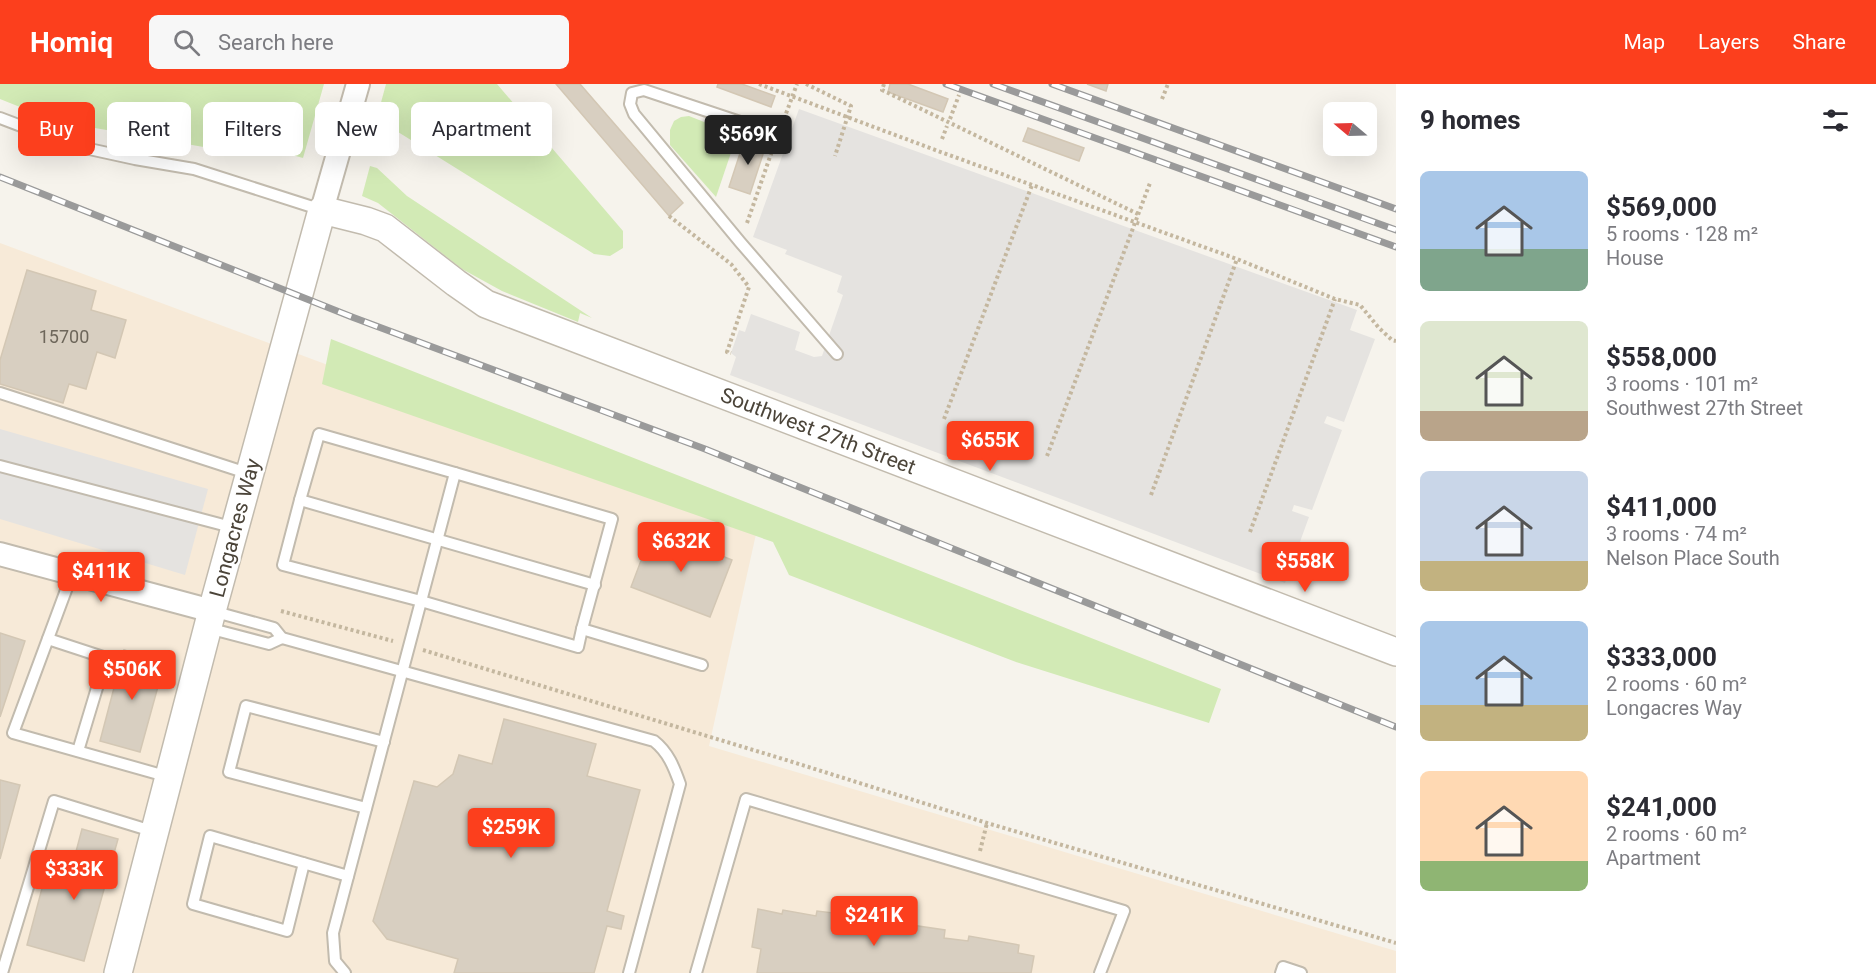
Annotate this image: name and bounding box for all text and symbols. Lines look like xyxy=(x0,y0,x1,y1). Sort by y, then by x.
search box xyxy=(149,15,569,69)
text: Homiq xyxy=(30,26,113,59)
icon: search xyxy=(170,26,203,59)
text: Search here xyxy=(218,30,334,55)
text: Map xyxy=(1623,30,1665,54)
text: Layers xyxy=(1698,30,1759,54)
text: Share xyxy=(1792,30,1846,54)
chip: Buy xyxy=(18,102,95,156)
chip: Rent xyxy=(107,102,191,156)
chip: Filters xyxy=(203,102,303,156)
chip: New xyxy=(315,102,399,156)
chip: Apartment xyxy=(411,102,552,156)
north arrow xyxy=(1323,102,1377,156)
map controls xyxy=(1323,102,1377,156)
icon: filters xyxy=(1819,104,1852,137)
text: 9 homes xyxy=(1420,105,1521,135)
pin: $569K xyxy=(706,115,790,166)
text: $569K xyxy=(719,122,777,146)
text: $569,000 xyxy=(1606,192,1717,222)
icon: home xyxy=(1468,195,1540,267)
text: 5 rooms · 128 m² xyxy=(1606,222,1758,246)
text: House xyxy=(1606,246,1664,270)
house number: 15700 xyxy=(39,326,89,347)
text: $558,000 xyxy=(1606,342,1717,372)
icon: home xyxy=(1468,345,1540,417)
text: 3 rooms · 101 m² xyxy=(1606,372,1758,396)
street label: Southwest 27th Street xyxy=(717,383,919,479)
text: Southwest 27th Street xyxy=(1606,396,1803,420)
pin: $655K xyxy=(948,421,1032,472)
text: $655K xyxy=(961,428,1019,452)
street label: Longacres Way xyxy=(205,456,265,600)
text: $411,000 xyxy=(1606,492,1717,522)
icon: home xyxy=(1468,495,1540,567)
pin: $632K xyxy=(639,522,723,573)
text: 3 rooms · 74 m² xyxy=(1606,522,1747,546)
text: $632K xyxy=(652,529,710,553)
pin: $558K xyxy=(1263,542,1347,593)
text: Nelson Place South xyxy=(1606,546,1780,570)
text: $558K xyxy=(1276,549,1334,573)
pin: $411K xyxy=(59,552,143,603)
text: $411K xyxy=(72,559,130,583)
text: $333,000 xyxy=(1606,642,1717,672)
icon: home xyxy=(1468,645,1540,717)
pin: $506K xyxy=(90,650,174,701)
text: $506K xyxy=(103,657,161,681)
text: 2 rooms · 60 m² xyxy=(1606,672,1747,696)
text: Longacres Way xyxy=(1606,696,1742,720)
text: $241,000 xyxy=(1606,792,1717,822)
icon: home xyxy=(1468,795,1540,867)
pin: $259K xyxy=(469,808,553,859)
text: $259K xyxy=(482,815,540,839)
text: 2 rooms · 60 m² xyxy=(1606,822,1747,846)
text: Apartment xyxy=(1606,846,1701,870)
pin: $333K xyxy=(32,850,116,901)
text: $333K xyxy=(45,857,103,881)
pin: $241K xyxy=(832,896,916,947)
text: $241K xyxy=(845,903,903,927)

